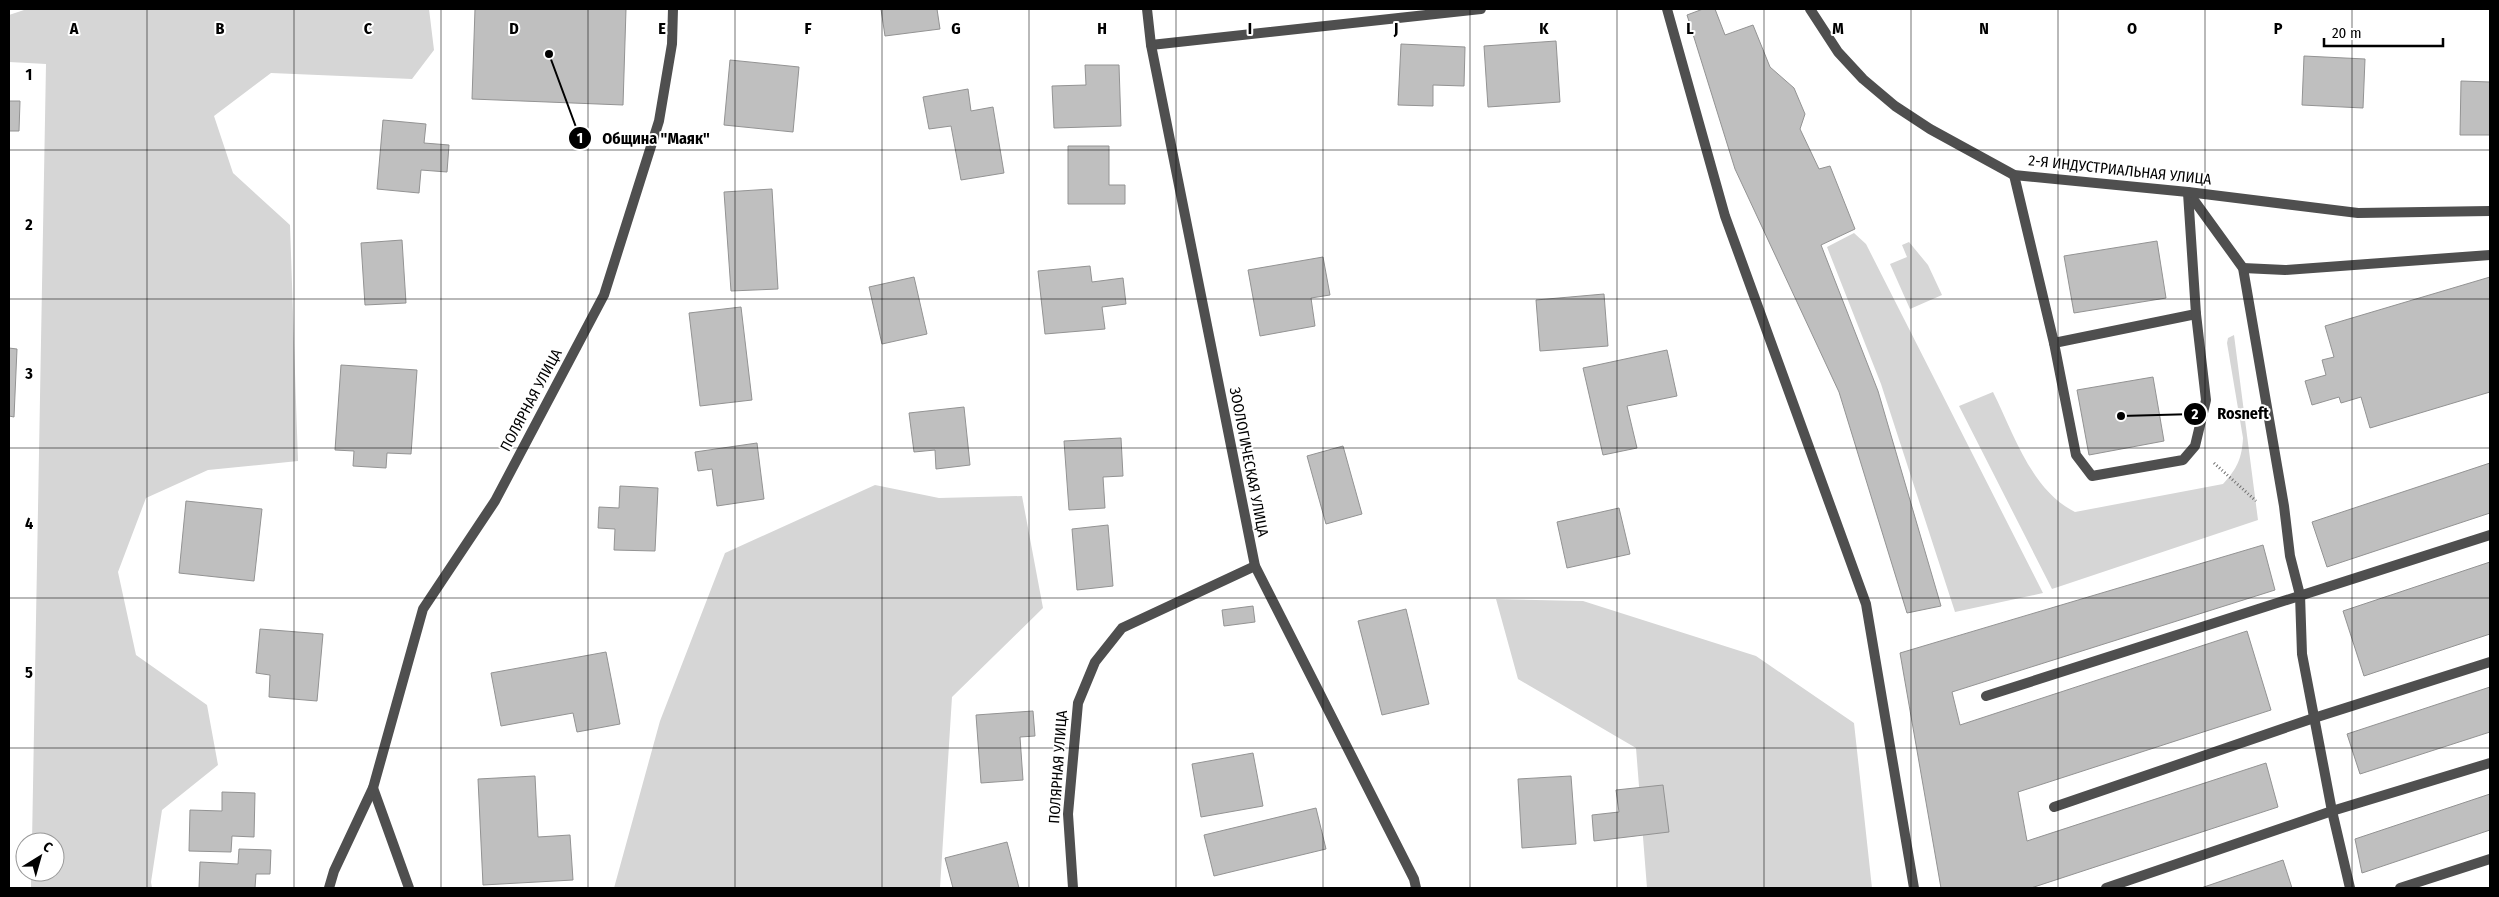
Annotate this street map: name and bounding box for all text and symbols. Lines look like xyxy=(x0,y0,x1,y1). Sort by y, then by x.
scale bar xyxy=(2324,15,2443,47)
text: A xyxy=(69,19,79,38)
text: B xyxy=(216,19,225,38)
text: C xyxy=(364,19,373,38)
text: D xyxy=(509,19,519,38)
text: E xyxy=(658,19,666,38)
text: F xyxy=(804,19,812,38)
text: G xyxy=(951,19,961,38)
text: H xyxy=(1097,19,1107,38)
text: I xyxy=(1248,19,1252,38)
text: J xyxy=(1393,19,1398,38)
text: K xyxy=(1539,19,1549,38)
text: L xyxy=(1686,19,1694,38)
text: M xyxy=(1832,19,1844,38)
text: N xyxy=(1979,19,1989,38)
text: O xyxy=(2127,19,2137,38)
text: P xyxy=(2274,19,2283,38)
text: 20 m xyxy=(2332,24,2362,42)
text: 1 xyxy=(26,65,32,84)
callout: Община "Маяк" xyxy=(568,123,720,154)
text: 1 xyxy=(577,129,583,147)
text: Община "Маяк" xyxy=(602,129,710,148)
street label: 2-Я ИНДУСТРИАЛЬНАЯ УЛИЦА xyxy=(2028,151,2212,189)
text: 2 xyxy=(24,215,33,234)
street label: ПОЛЯРНАЯ УЛИЦА xyxy=(496,346,566,454)
text: 3 xyxy=(24,364,33,383)
street label: ЗООЛОГИЧЕСКАЯ УЛИЦА xyxy=(1226,386,1272,538)
callout: Rosneft xyxy=(2182,398,2279,429)
text: Rosneft xyxy=(2217,404,2269,423)
text: 2 xyxy=(2191,405,2199,423)
text: 4 xyxy=(25,514,33,533)
text: 5 xyxy=(25,663,33,682)
street label: ПОЛЯРНАЯ УЛИЦА xyxy=(1045,710,1071,824)
north arrow xyxy=(15,832,65,882)
text: С xyxy=(39,838,56,856)

